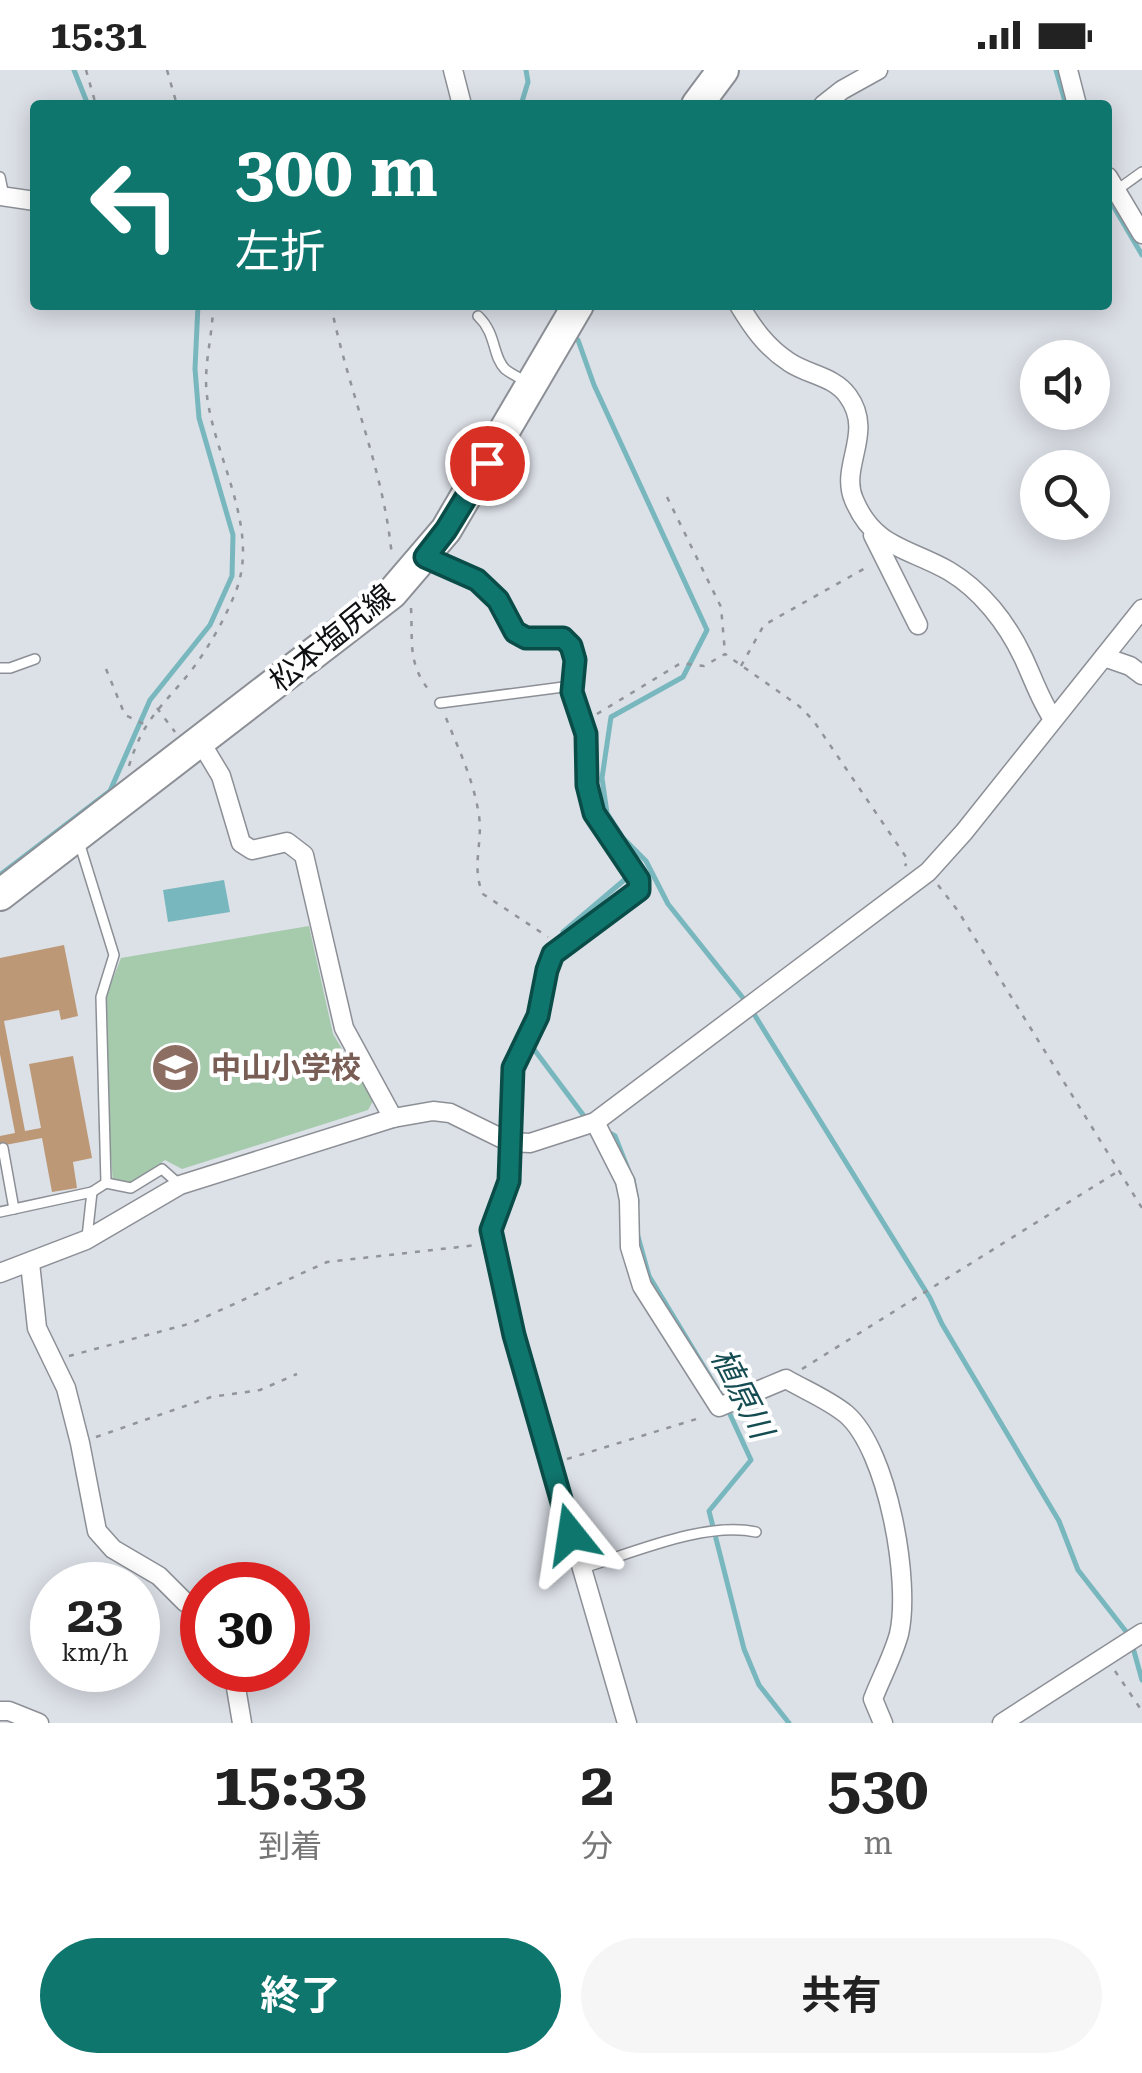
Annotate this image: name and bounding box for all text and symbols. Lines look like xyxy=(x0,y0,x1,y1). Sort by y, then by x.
text: 15:31 xyxy=(50,13,147,57)
text: 300 m xyxy=(235,131,438,213)
icon: left xyxy=(70,140,200,270)
text: 左折 xyxy=(235,225,325,278)
map controls xyxy=(1020,340,1110,540)
button: sound xyxy=(1020,340,1110,430)
pin xyxy=(445,421,530,506)
icon: arrive xyxy=(460,436,515,491)
button: search xyxy=(1020,450,1110,540)
street label: 松本塩尻線 xyxy=(262,577,401,698)
school or university icon: 中山小学校 xyxy=(150,1042,202,1094)
place label: 中山小学校 xyxy=(211,1050,361,1085)
water label: 植原川 xyxy=(703,1342,782,1447)
position arrow xyxy=(519,1482,623,1586)
speed limit sign: 30 xyxy=(180,1562,310,1692)
text: 23 xyxy=(67,1586,123,1644)
text: km/h xyxy=(62,1638,128,1667)
text: 15:33 xyxy=(214,1749,367,1820)
text: 2 xyxy=(580,1749,614,1820)
text: 530 xyxy=(828,1753,928,1824)
text: m xyxy=(863,1824,893,1862)
text: 到着 xyxy=(258,1827,322,1865)
text: 分 xyxy=(581,1827,613,1865)
button: 終了 xyxy=(40,1938,561,2053)
button: 共有 xyxy=(581,1938,1102,2053)

